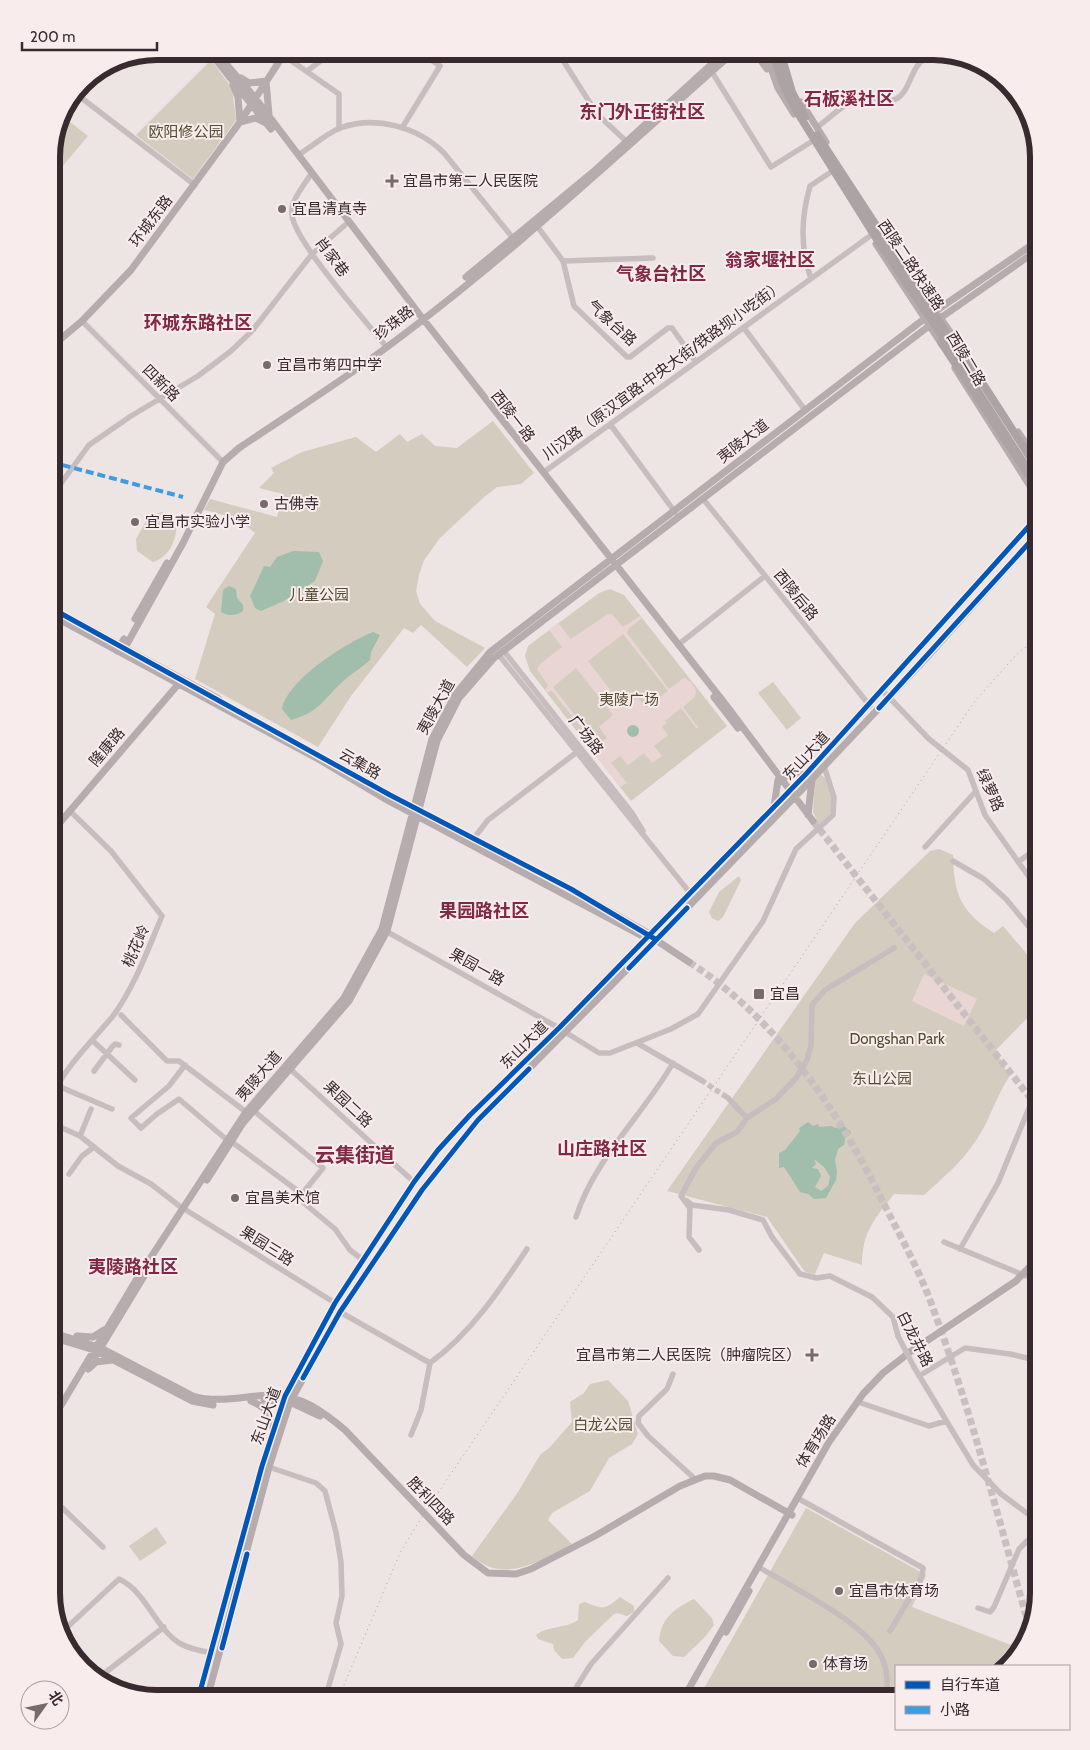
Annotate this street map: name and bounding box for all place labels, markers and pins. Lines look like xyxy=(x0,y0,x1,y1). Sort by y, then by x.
place label: 宜昌市第二人民医院 xyxy=(403,172,538,190)
marker: 宜昌市第二人民医院 xyxy=(385,174,399,188)
place label: 宜昌清真寺 xyxy=(292,200,367,218)
marker: 宜昌清真寺 xyxy=(276,203,288,215)
place label: 宜昌市第四中学 xyxy=(277,356,382,374)
marker: 宜昌市第四中学 xyxy=(261,359,273,371)
place label: 古佛寺 xyxy=(274,495,319,513)
marker: 古佛寺 xyxy=(258,498,270,510)
place label: 宜昌市实验小学 xyxy=(145,513,250,531)
marker: 宜昌市实验小学 xyxy=(129,516,141,528)
place label: 宜昌 xyxy=(770,985,800,1003)
marker: 宜昌 xyxy=(752,987,766,1001)
place label: 宜昌美术馆 xyxy=(245,1189,320,1207)
marker: 宜昌美术馆 xyxy=(229,1192,241,1204)
place label: 宜昌市第二人民医院（肿瘤院区） xyxy=(576,1346,801,1364)
marker: 宜昌市第二人民医院（肿瘤院区） xyxy=(805,1348,819,1362)
place label: 宜昌市体育场 xyxy=(849,1582,939,1600)
marker: 宜昌市体育场 xyxy=(833,1585,845,1597)
place label: 体育场 xyxy=(823,1655,868,1673)
marker: 体育场 xyxy=(807,1658,819,1670)

